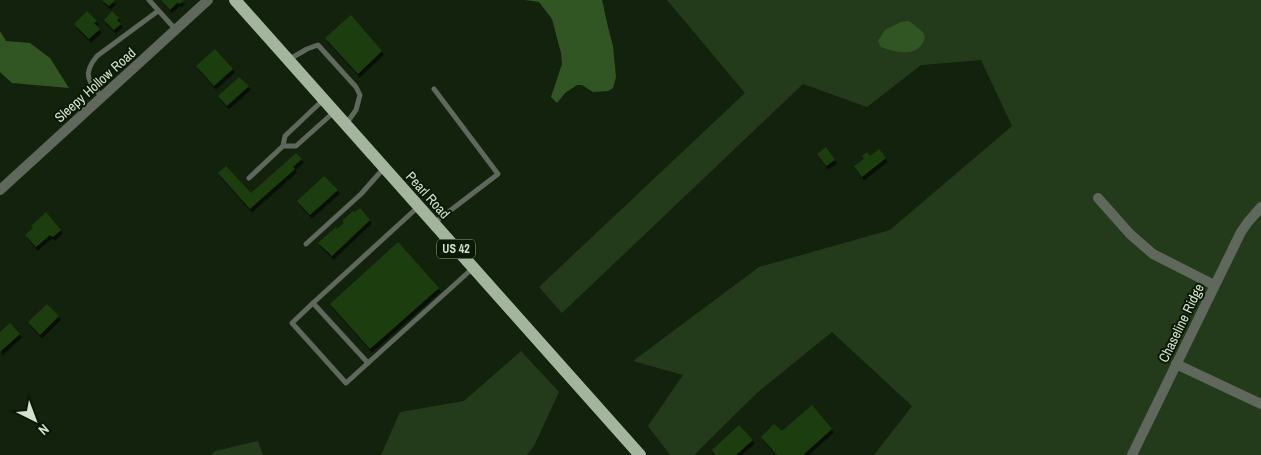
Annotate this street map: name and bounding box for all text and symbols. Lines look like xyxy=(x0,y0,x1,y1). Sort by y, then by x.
street label: Sleepy Hollow Road xyxy=(51,44,139,126)
street label: Pearl Road xyxy=(402,168,454,222)
road number: US 42 xyxy=(437,240,475,258)
street label: Chaseline Ridge xyxy=(1154,281,1208,365)
north arrow xyxy=(10,395,60,445)
text: N xyxy=(35,420,53,439)

